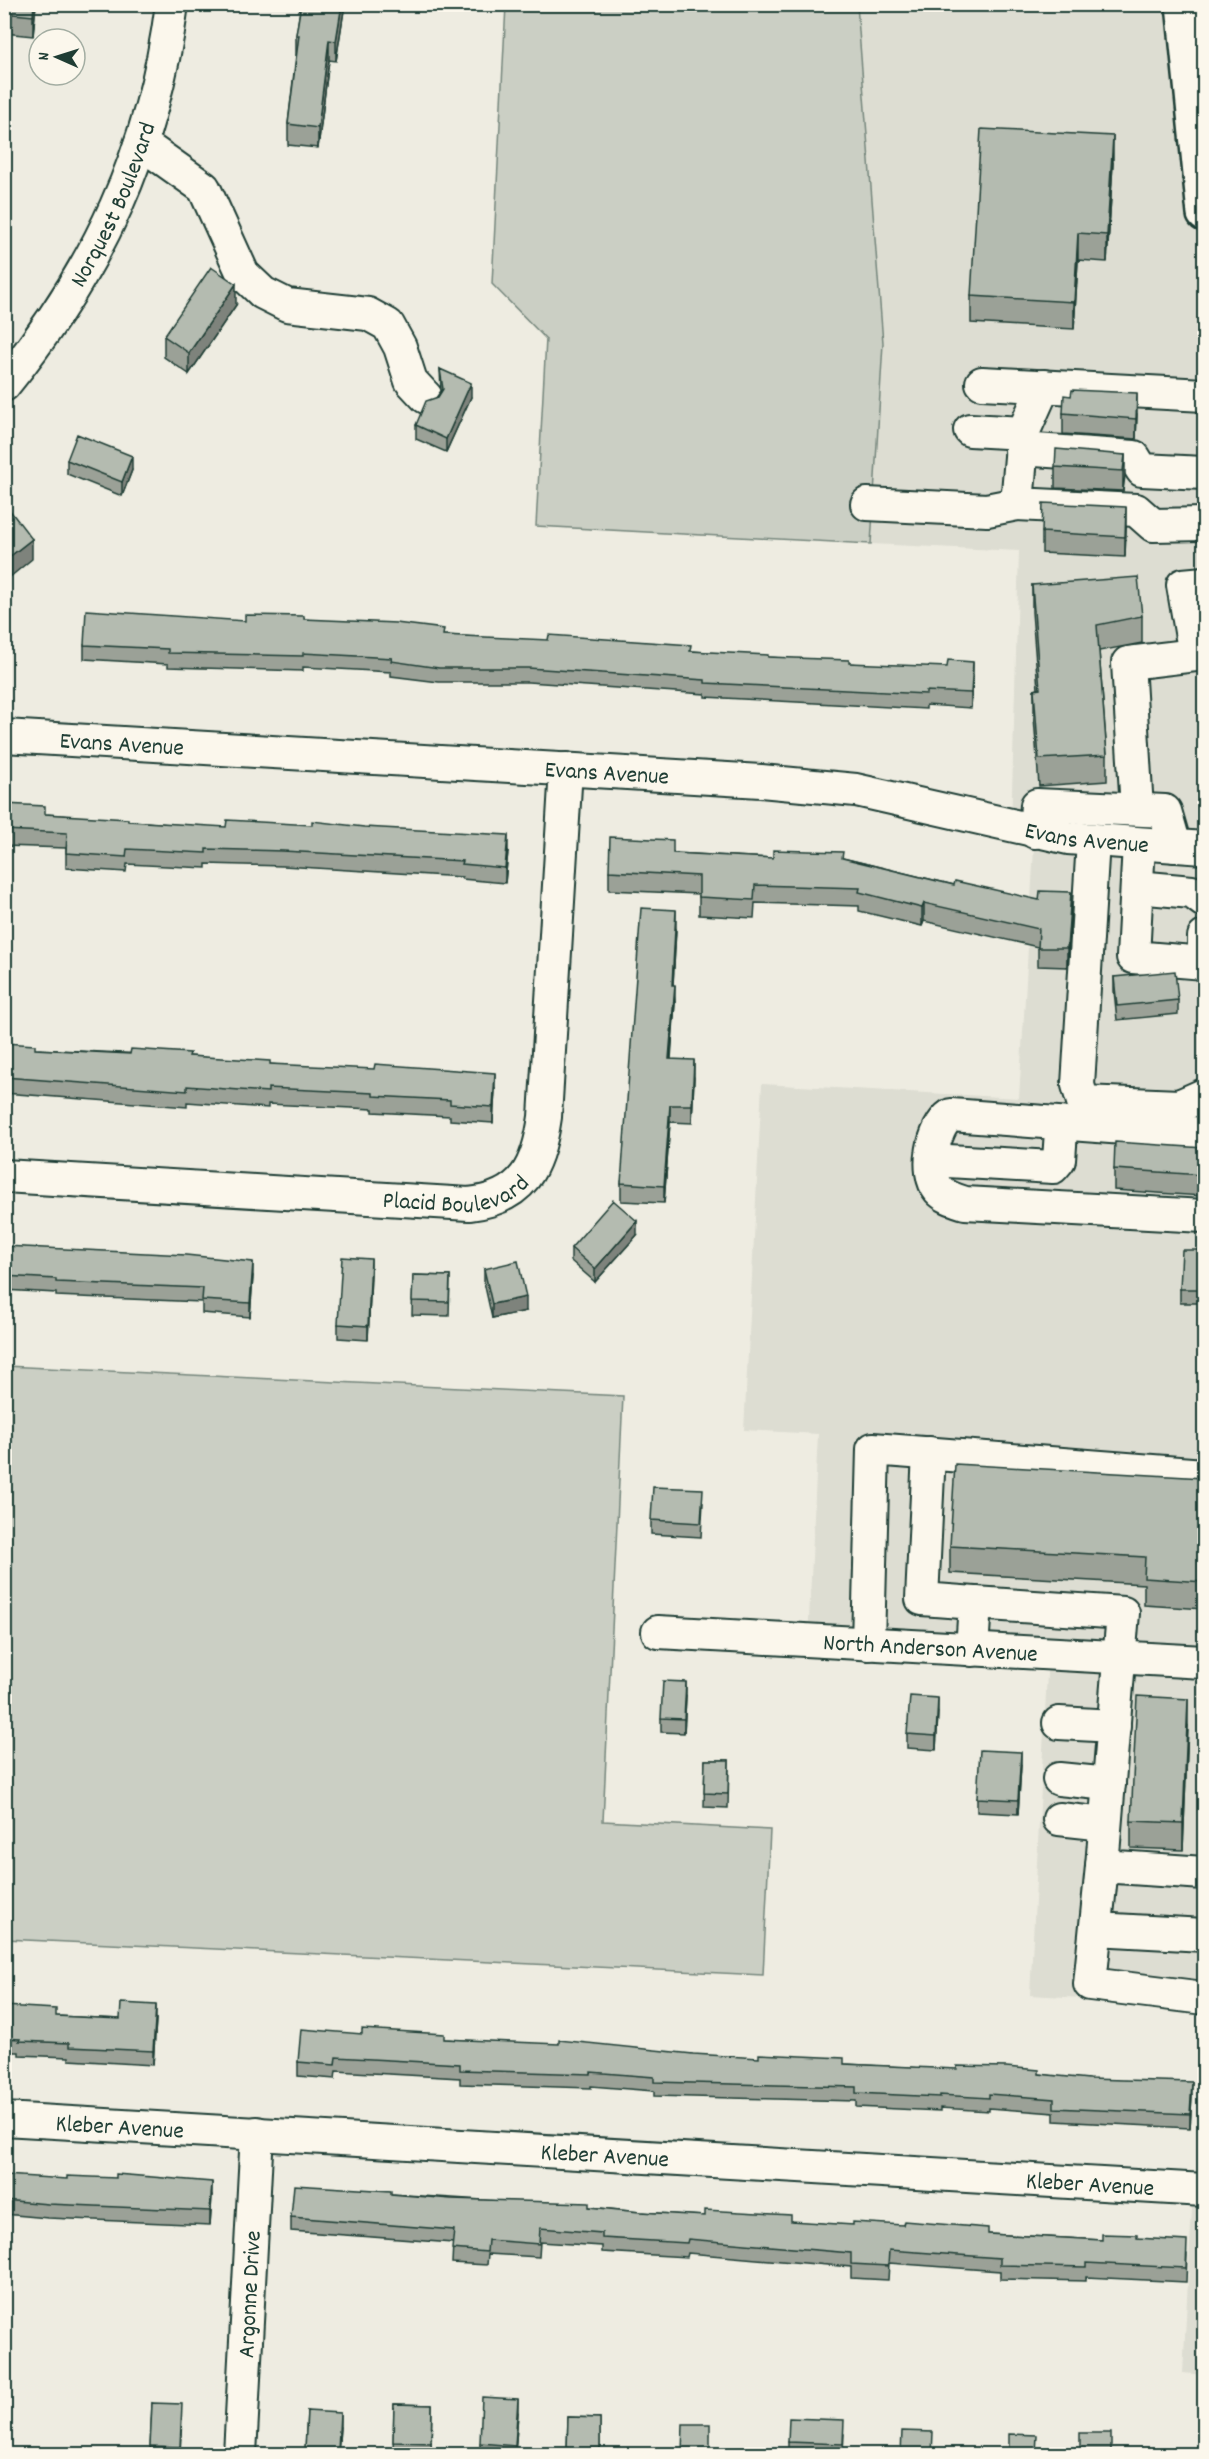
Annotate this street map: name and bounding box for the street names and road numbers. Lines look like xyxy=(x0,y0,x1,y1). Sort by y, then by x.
street label: Norquest Boulevard xyxy=(63,119,166,295)
street label: Evans Avenue xyxy=(58,725,185,767)
street label: Evans Avenue xyxy=(544,754,670,796)
street label: Evans Avenue xyxy=(1021,815,1150,864)
street label: Placid Boulevard xyxy=(382,1168,539,1224)
street label: North Anderson Avenue xyxy=(822,1627,1039,1673)
street label: Kleber Avenue xyxy=(55,2108,185,2150)
street label: Kleber Avenue xyxy=(540,2137,670,2178)
street label: Kleber Avenue xyxy=(1025,2165,1155,2207)
street label: Argonne Drive xyxy=(231,2230,272,2359)

